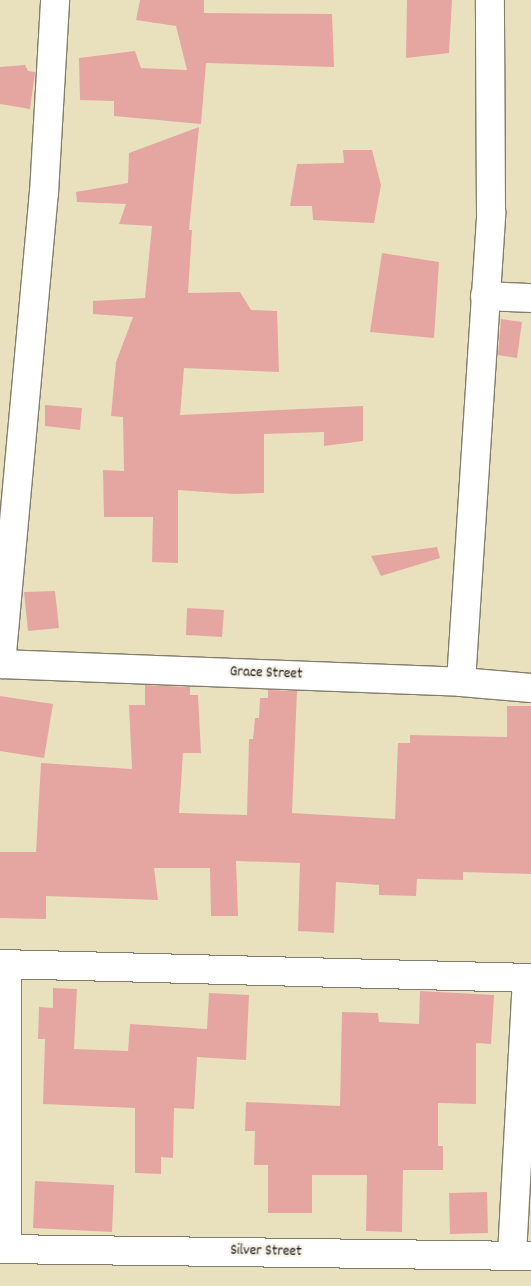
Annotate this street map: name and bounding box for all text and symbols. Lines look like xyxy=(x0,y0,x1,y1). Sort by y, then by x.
street label: Grace Street xyxy=(229,664,303,684)
street label: Silver Street xyxy=(230,1242,302,1262)

